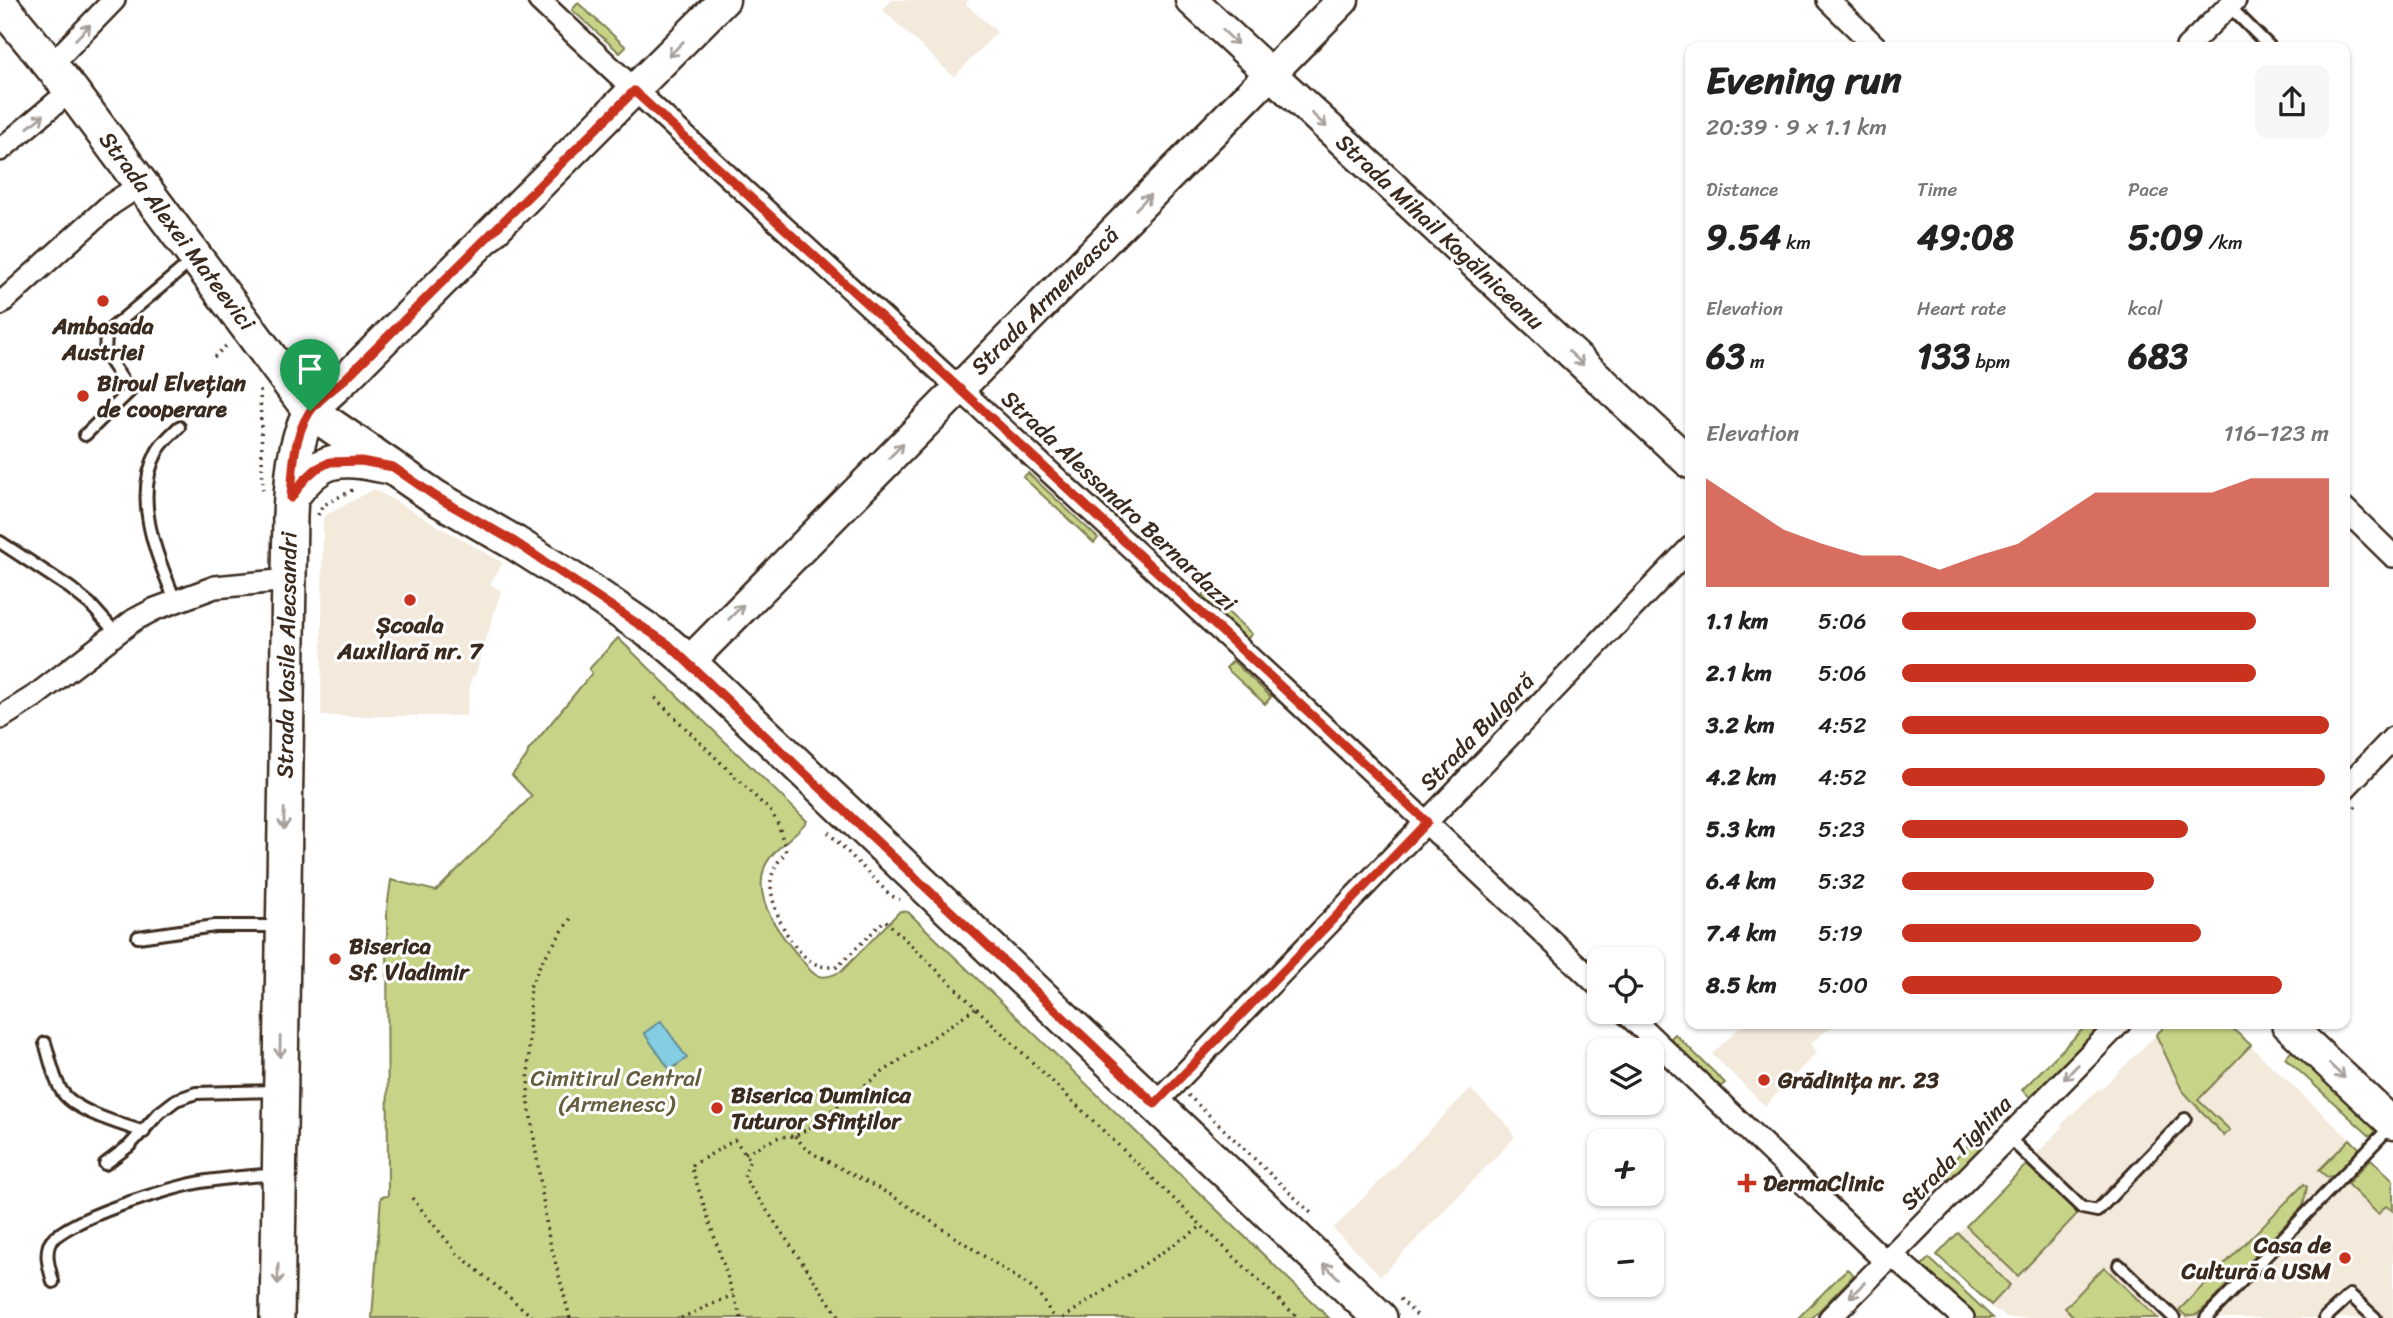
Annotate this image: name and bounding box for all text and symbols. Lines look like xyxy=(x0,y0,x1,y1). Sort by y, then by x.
one-way arrow xyxy=(74,24,91,41)
one-way arrow xyxy=(1221,29,1238,46)
one-way arrow xyxy=(668,40,685,57)
text: Evening run xyxy=(1706,47,1902,114)
button: share xyxy=(2255,65,2329,139)
text: 20:39 · 9 × 1.1 km xyxy=(1706,107,1887,148)
one-way arrow xyxy=(1310,112,1327,129)
one-way arrow xyxy=(27,113,45,128)
street label: Strada Alexei Mateevici xyxy=(88,122,267,340)
street label: Strada Mihail Kogălniceanu xyxy=(1326,123,1555,341)
text: Distance xyxy=(1706,173,1778,206)
text: Time xyxy=(1917,173,1957,206)
text: Pace xyxy=(2128,173,2168,206)
one-way arrow xyxy=(1134,194,1151,211)
text: 9.54 xyxy=(1706,206,1781,268)
text: 49:08 xyxy=(1917,206,2014,268)
text: 5:09 xyxy=(2128,206,2204,268)
street label: Strada Armenească xyxy=(961,216,1130,385)
text: km xyxy=(1781,226,1811,259)
text: /km xyxy=(2204,226,2243,259)
text: Elevation xyxy=(1706,292,1783,325)
text: Heart rate xyxy=(1917,292,2006,325)
text: kcal xyxy=(2128,292,2163,325)
marker: Ambasada Austriei xyxy=(95,293,111,309)
place label: Ambasada Austriei xyxy=(51,306,154,373)
text: 63 xyxy=(1706,325,1745,387)
text: 133 xyxy=(1917,325,1970,387)
text: 683 xyxy=(2128,325,2188,387)
pin xyxy=(280,339,340,411)
text: m xyxy=(1745,345,1765,378)
text: bpm xyxy=(1970,345,2010,378)
one-way arrow xyxy=(1567,349,1584,366)
icon: arrive xyxy=(291,350,329,388)
place label: Biroul Elvețian de cooperare xyxy=(97,363,247,430)
street label: Strada Alessandro Bernardazzi xyxy=(991,380,1247,623)
marker: Biroul Elvețian de cooperare xyxy=(75,388,91,404)
text: Elevation xyxy=(1706,413,1799,454)
text: 116–123 m xyxy=(2224,413,2329,454)
one-way arrow xyxy=(888,442,905,459)
street label: Strada Vasile Alecsandri xyxy=(264,531,310,779)
marker: Școala Auxiliară nr. 7 xyxy=(402,592,418,608)
text: 1.1 km xyxy=(1706,601,1769,642)
text: 5:06 xyxy=(1818,601,1867,642)
one-way arrow xyxy=(727,604,744,621)
place label: Școala Auxiliară nr. 7 xyxy=(337,605,484,672)
text: 2.1 km xyxy=(1706,653,1772,694)
text: 5:06 xyxy=(1818,653,1867,694)
street label: Strada Bulgară xyxy=(1409,662,1546,801)
text: 3.2 km xyxy=(1706,705,1775,746)
text: 4:52 xyxy=(1818,705,1867,746)
text: 4.2 km xyxy=(1706,757,1776,798)
text: 4:52 xyxy=(1818,757,1867,798)
one-way arrow xyxy=(277,808,291,831)
text: 5.3 km xyxy=(1706,809,1775,850)
text: 5:23 xyxy=(1818,809,1865,850)
text: 6.4 km xyxy=(1706,861,1776,902)
text: 5:32 xyxy=(1818,861,1865,902)
text: 7.4 km xyxy=(1706,913,1776,954)
text: 5:19 xyxy=(1818,913,1863,954)
place label: Biserica Sf. Vladimir xyxy=(348,926,471,993)
map controls xyxy=(1587,947,1664,1297)
button: locate xyxy=(1587,947,1664,1024)
marker: Biserica Sf. Vladimir xyxy=(327,951,343,967)
text: 8.5 km xyxy=(1706,965,1777,1006)
text: 5:00 xyxy=(1818,965,1868,1006)
one-way arrow xyxy=(274,1035,287,1058)
button: layers xyxy=(1587,1038,1664,1115)
park label: Cimitirul Central (Armenesc) xyxy=(531,1058,702,1125)
place label: Grădinița nr. 23 xyxy=(1777,1060,1939,1101)
one-way arrow xyxy=(2328,1062,2345,1079)
one-way arrow xyxy=(2063,1064,2080,1081)
marker: Grădinița nr. 23 xyxy=(1756,1072,1772,1088)
place label: Biserica Duminica Tuturor Sfinților xyxy=(731,1075,912,1142)
street label: Strada Tighina xyxy=(1890,1085,2023,1221)
marker: Biserica Duminica Tuturor Sfinților xyxy=(709,1100,725,1116)
button: + xyxy=(1587,1129,1664,1206)
place label: DermaClinic xyxy=(1763,1163,1885,1204)
marker: DermaClinic xyxy=(1737,1173,1757,1193)
button: − xyxy=(1587,1220,1664,1297)
place label: Casa de Cultură a USM xyxy=(2181,1225,2332,1292)
marker: Casa de Cultură a USM xyxy=(2337,1250,2353,1266)
one-way arrow xyxy=(1322,1262,1339,1279)
one-way arrow xyxy=(271,1263,284,1286)
one-way arrow xyxy=(1849,1281,1866,1298)

